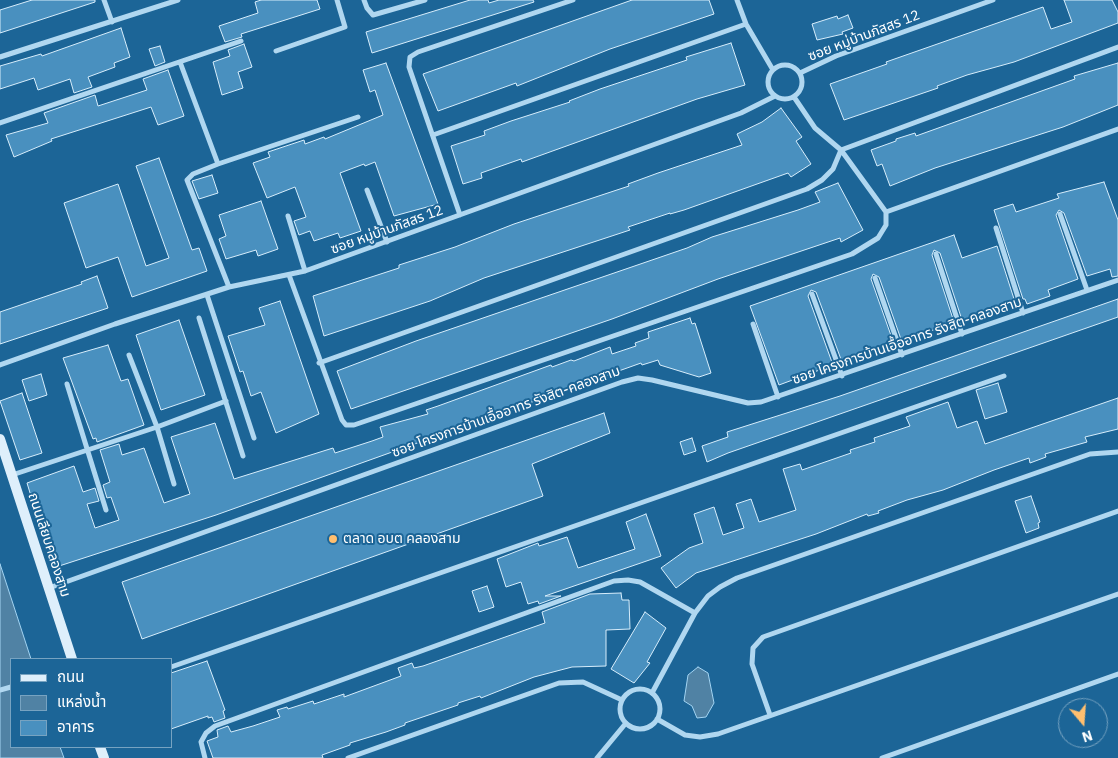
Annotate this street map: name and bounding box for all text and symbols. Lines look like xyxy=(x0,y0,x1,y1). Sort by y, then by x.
street label: ซอย หมู่บ้านภัสสร 12 xyxy=(806,7,922,65)
street label: ซอย หมู่บ้านภัสสร 12 xyxy=(329,202,445,258)
street label: ซอย โครงการบ้านเอื้ออาทร รังสิต-คลองสาม xyxy=(790,294,1024,388)
street label: ซอย โครงการบ้านเอื้ออาทร รังสิต-คลองสาม xyxy=(389,363,623,461)
street label: ถนนเลียบคลองสาม xyxy=(24,491,74,599)
place label: ตลาด อบต คลองสาม xyxy=(343,531,461,547)
marker: ตลาด อบต คลองสาม xyxy=(327,533,339,545)
legend xyxy=(10,658,172,748)
text: ถนน xyxy=(57,667,84,686)
text: แหล่งน้ำ xyxy=(57,692,106,711)
north arrow xyxy=(1058,698,1108,748)
text: อาคาร xyxy=(57,717,94,736)
text: N xyxy=(1080,726,1095,746)

